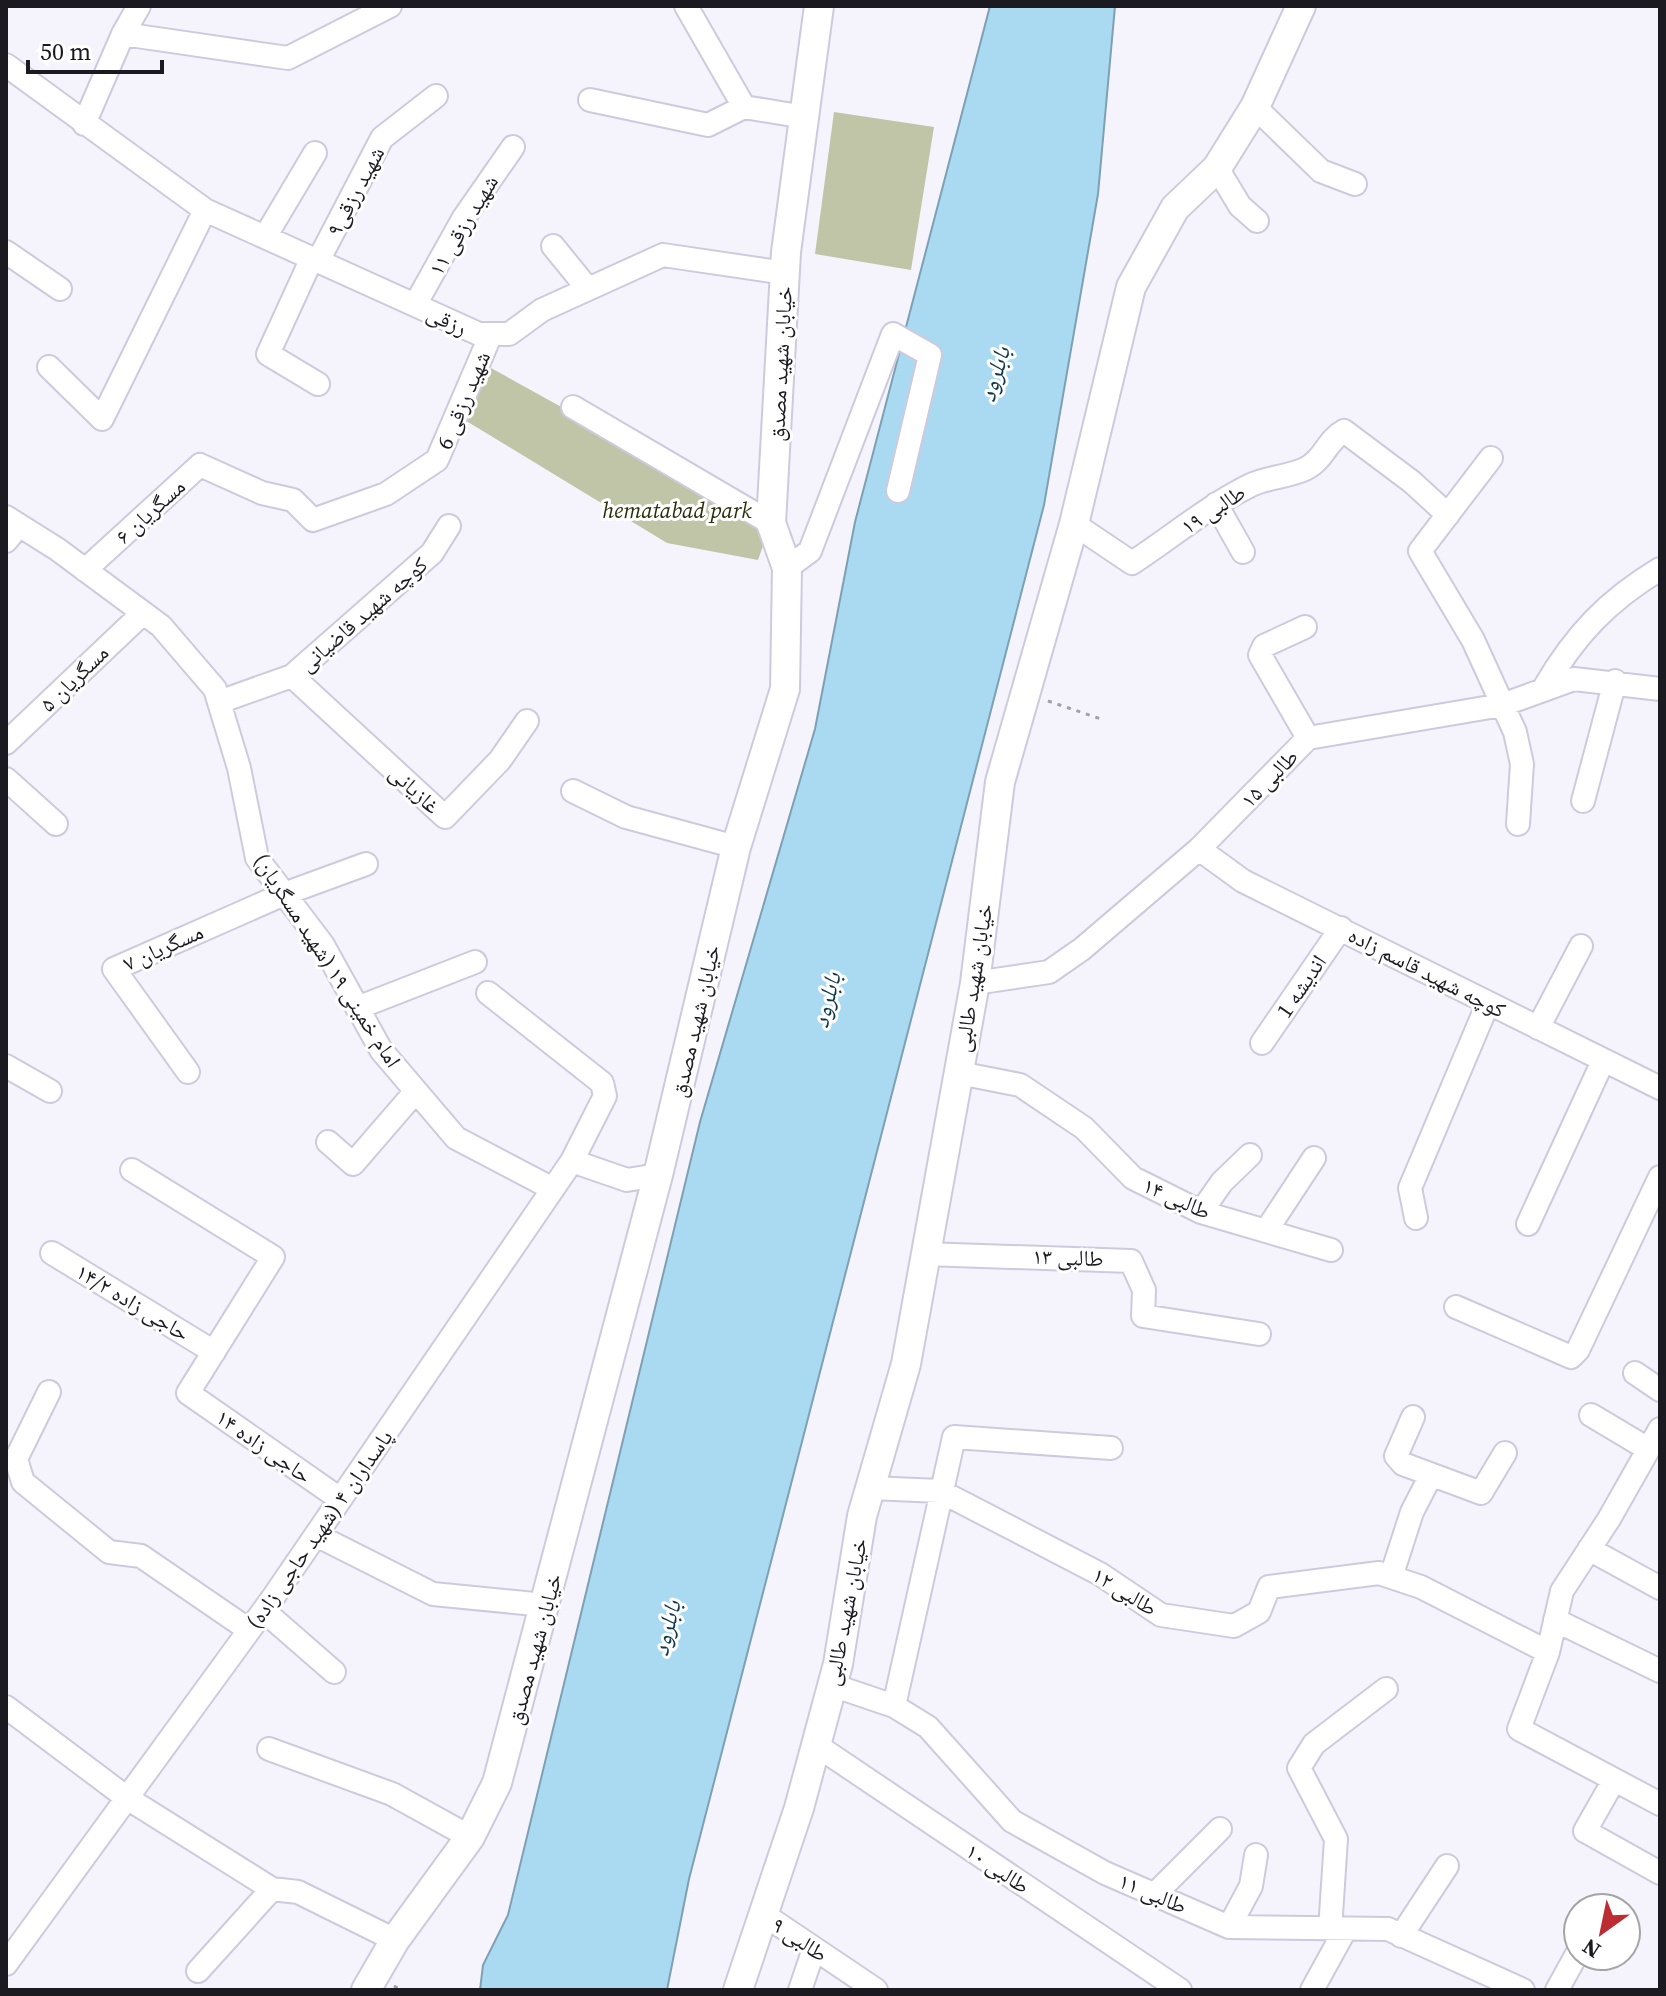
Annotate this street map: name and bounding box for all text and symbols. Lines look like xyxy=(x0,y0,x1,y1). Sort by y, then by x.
scale bar xyxy=(28,24,162,74)
text: 50 m xyxy=(40,35,91,68)
street label: شهید رزقی۹ xyxy=(319,141,391,241)
street label: شهید رزقی ۱۱ xyxy=(421,169,505,281)
street label: خیابان شهید مصدق xyxy=(761,286,799,442)
street label: رزقی xyxy=(422,298,472,342)
water label: بابلرود xyxy=(970,342,1018,406)
street label: شهید رزقی 6 xyxy=(429,346,497,454)
street label: مسگریان ۶ xyxy=(109,472,191,550)
street label: طالبی ۱۹ xyxy=(1175,477,1251,541)
park label: hematabad park xyxy=(602,495,752,525)
street label: کوچه شهید قاضیانی xyxy=(292,550,434,678)
street label: مسگریان ۵ xyxy=(33,638,115,718)
street label: طالبی ۱۵ xyxy=(1233,742,1305,814)
street label: غازیانی xyxy=(383,758,447,820)
street label: امام خمینی ۱۹ (شهید مسگریان) xyxy=(247,847,409,1073)
street label: خیابان شهید طالبی xyxy=(946,902,1000,1054)
street label: مسگریان ۷ xyxy=(118,916,208,978)
street label: کوچه شهید قاسم زاده xyxy=(1343,919,1511,1025)
street label: خیابان شهید مصدق xyxy=(663,942,727,1100)
street label: اندیشه 1 xyxy=(1269,949,1333,1023)
water label: بابلرود xyxy=(803,968,849,1031)
street label: طالبی ۱۴ xyxy=(1138,1170,1216,1226)
street label: طالبی ۱۳ xyxy=(1032,1241,1104,1273)
street label: حاجی زاده ۱۴/۲ xyxy=(71,1256,195,1348)
street label: حاجی زاده ۱۴ xyxy=(210,1402,318,1490)
street label: پاسداران ۴ (شهید حاجی زاده) xyxy=(239,1423,399,1635)
street label: خیابان شهید طالبی xyxy=(816,1536,874,1688)
street label: طالبی ۱۲ xyxy=(1087,1559,1163,1623)
street label: خیابان شهید مصدق xyxy=(499,1570,569,1728)
water label: بابلرود xyxy=(643,1596,689,1659)
street label: طالبی ۱۰ xyxy=(960,1836,1036,1900)
street label: طالبی ۱۱ xyxy=(1114,1865,1192,1921)
north arrow xyxy=(1562,1892,1642,1972)
street label: طالبی ۹ xyxy=(766,1909,834,1969)
text: N xyxy=(1576,1932,1606,1966)

